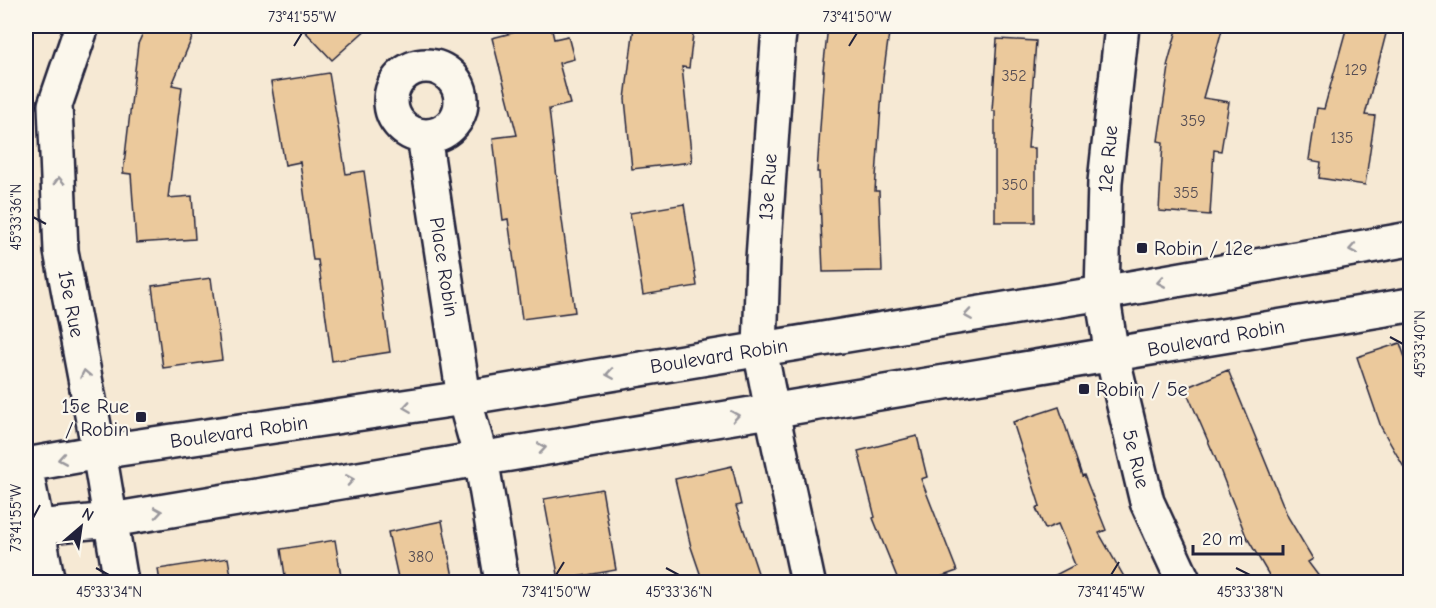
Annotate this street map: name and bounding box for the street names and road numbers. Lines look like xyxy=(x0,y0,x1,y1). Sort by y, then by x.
street label: 12e Rue xyxy=(1094,125,1122,193)
street label: 13e Rue xyxy=(754,153,782,221)
street label: Place Robin xyxy=(425,215,463,319)
street label: 15e Rue xyxy=(53,269,89,339)
street label: Boulevard Robin xyxy=(1146,315,1286,361)
street label: Boulevard Robin xyxy=(649,334,789,378)
street label: Boulevard Robin xyxy=(169,411,309,453)
street label: 5e Rue xyxy=(1118,427,1154,491)

